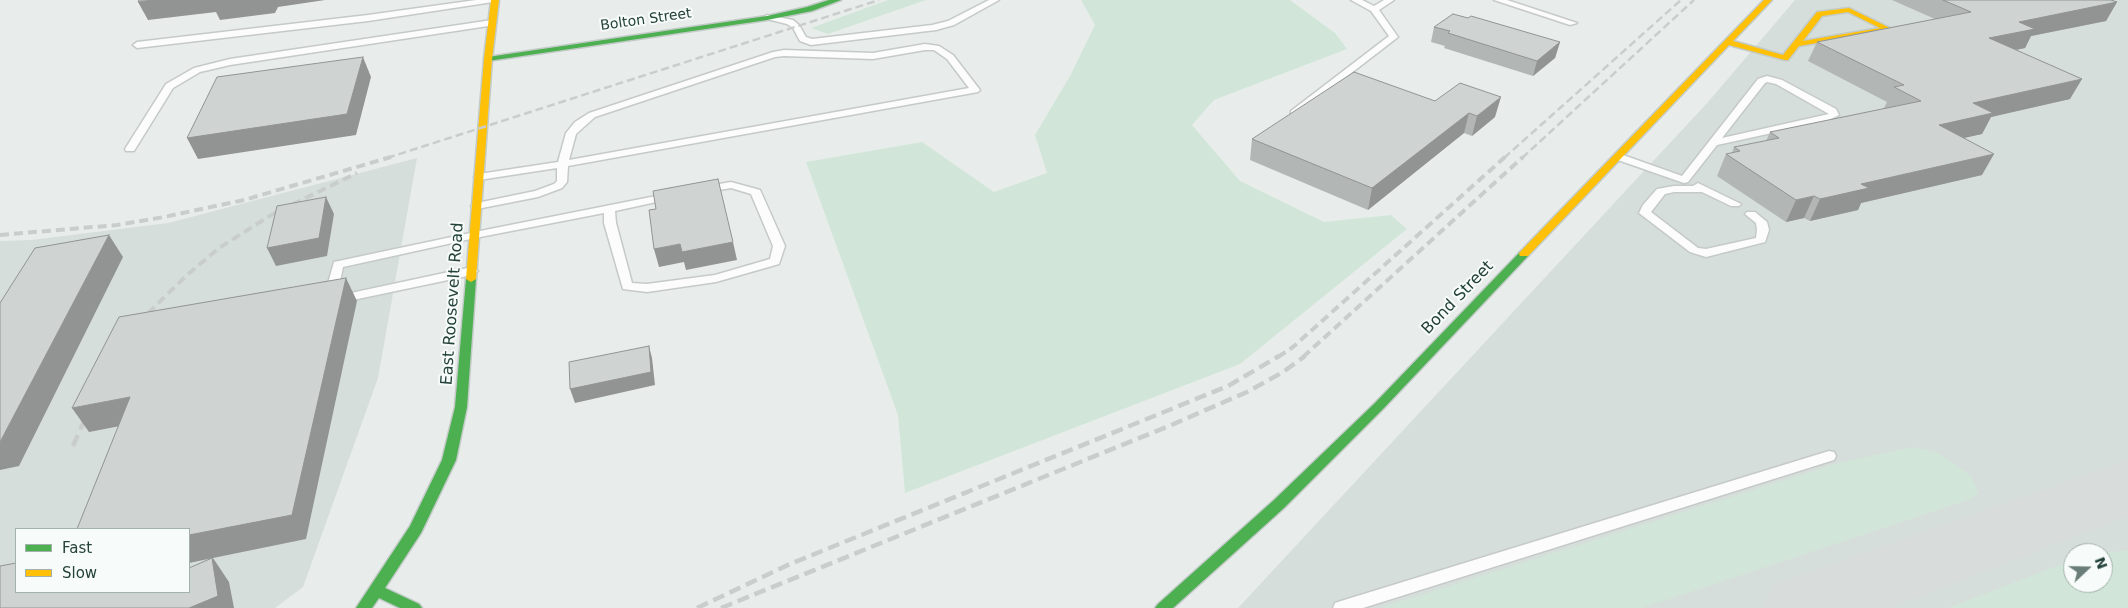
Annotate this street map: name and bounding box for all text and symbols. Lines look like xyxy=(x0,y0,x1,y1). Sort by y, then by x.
street label: Bolton Street xyxy=(599,5,693,35)
street label: East Roosevelt Road xyxy=(438,222,468,386)
street label: Bond Street xyxy=(1418,257,1498,339)
legend xyxy=(15,528,190,593)
text: Fast xyxy=(62,539,92,557)
north arrow xyxy=(2063,543,2113,593)
text: N xyxy=(2092,555,2111,571)
text: Slow xyxy=(62,564,97,582)

